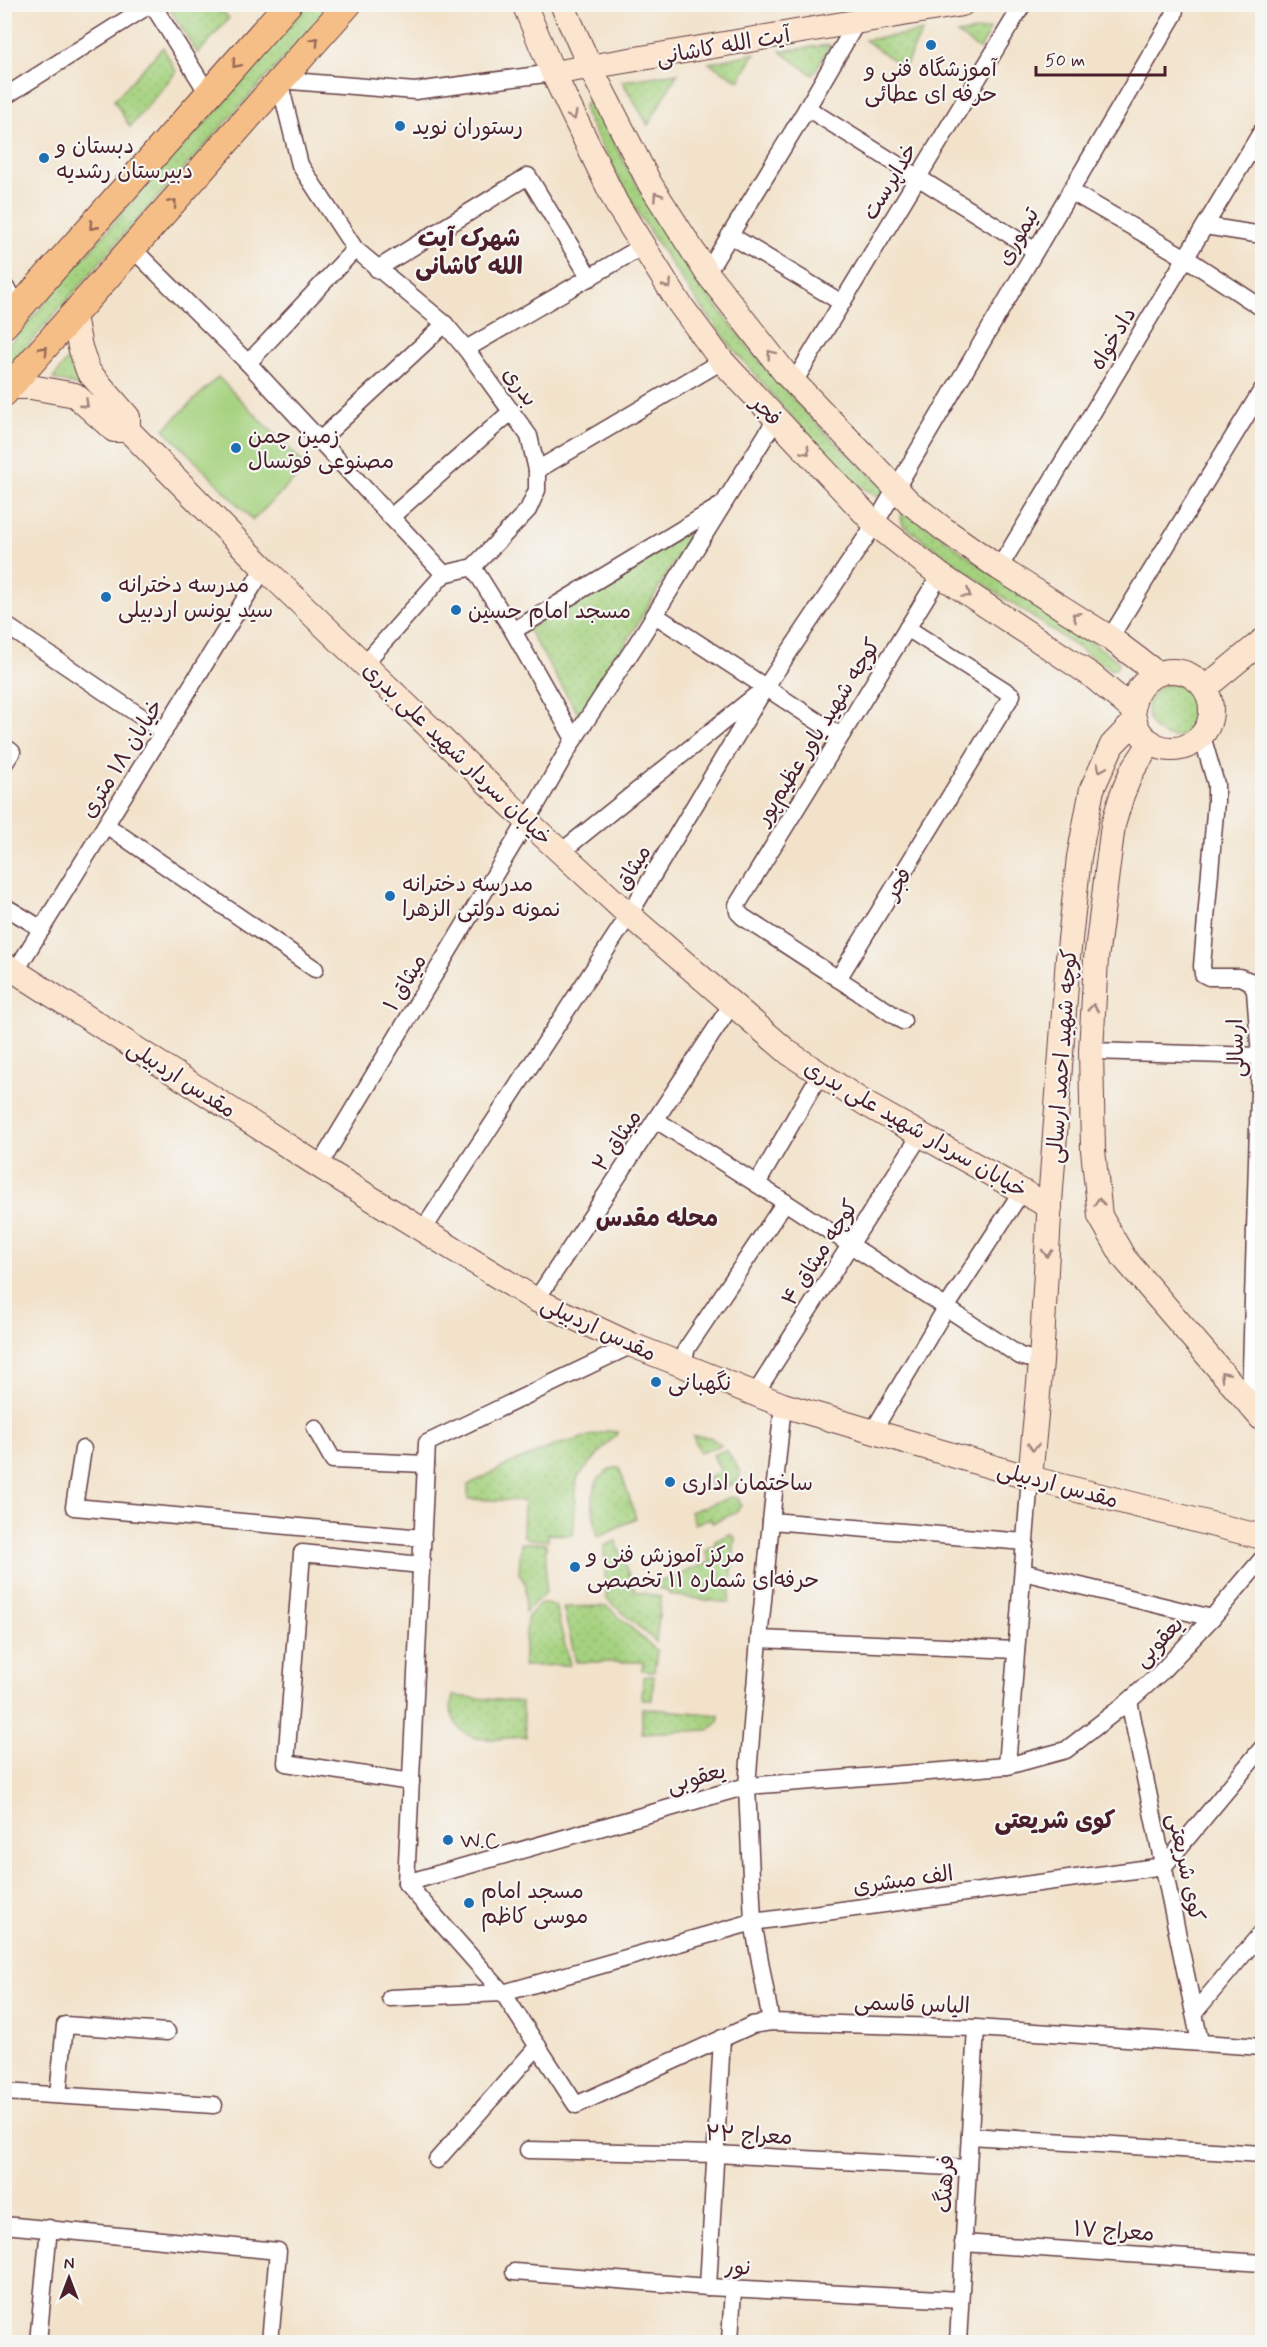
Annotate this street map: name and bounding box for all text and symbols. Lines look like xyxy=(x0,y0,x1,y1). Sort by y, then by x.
street label: آیت الله کاشانی xyxy=(654,21,794,73)
one-way arrow xyxy=(308,37,319,48)
marker: آموزشگاه فنی و حرفه ای عطائی xyxy=(924,38,938,52)
scale bar xyxy=(1036,39,1165,77)
text: 50 m xyxy=(1045,49,1085,73)
place label: آموزشگاه فنی و حرفه ای عطائی xyxy=(863,56,998,109)
one-way arrow xyxy=(232,57,243,68)
one-way arrow xyxy=(566,109,578,120)
place label: رستوران نوید xyxy=(412,114,523,142)
marker: رستوران نوید xyxy=(393,119,407,133)
place label: دبستان و دبیرستان رشدیه xyxy=(54,133,193,186)
street label: خداپرست xyxy=(857,138,925,226)
marker: دبستان و دبیرستان رشدیه xyxy=(37,151,51,165)
one-way arrow xyxy=(653,192,665,202)
one-way arrow xyxy=(165,199,176,210)
street label: تیموری xyxy=(991,202,1047,271)
one-way arrow xyxy=(89,219,100,230)
district label: شهرک آیت الله کاشانی xyxy=(415,224,523,283)
one-way arrow xyxy=(661,279,673,289)
street label: دادخواه xyxy=(1084,302,1143,376)
one-way arrow xyxy=(37,346,48,357)
one-way arrow xyxy=(767,350,778,361)
street label: بدری xyxy=(496,362,543,413)
street label: فجر xyxy=(743,388,787,433)
one-way arrow xyxy=(79,397,89,408)
place label: زمین چمن مصنوعی فوتسال xyxy=(248,423,394,476)
marker: زمین چمن مصنوعی فوتسال xyxy=(229,441,243,455)
one-way arrow xyxy=(799,444,810,455)
place label: مدرسه دخترانه سید یونس اردبیلی xyxy=(118,572,273,625)
one-way arrow xyxy=(961,587,972,598)
marker: مدرسه دخترانه سید یونس اردبیلی xyxy=(99,590,113,604)
place label: مسجد امام حسین xyxy=(468,598,631,627)
marker: مسجد امام حسین xyxy=(449,603,463,617)
one-way arrow xyxy=(1072,612,1082,624)
street label: کوچه شهید یاور عظیم‌پور xyxy=(749,633,888,833)
street label: خیابان سردار شهید علی بدری xyxy=(356,657,557,852)
street label: خیابان ۱۸ متری xyxy=(75,694,170,824)
one-way arrow xyxy=(1096,762,1108,773)
street label: میثاق xyxy=(609,840,658,896)
street label: فجر xyxy=(877,863,919,907)
place label: مدرسه دخترانه نمونه دولتی الزهرا xyxy=(402,871,562,924)
marker: مدرسه دخترانه نمونه دولتی الزهرا xyxy=(383,889,397,903)
street label: کوچه شهید احمد ارسالی xyxy=(1042,948,1084,1164)
street label: میثاق ۱ xyxy=(378,949,434,1017)
one-way arrow xyxy=(1086,1003,1099,1012)
street label: ارسالی xyxy=(1222,1018,1252,1078)
street label: مقدس اردبیلی xyxy=(121,1034,241,1125)
street label: خیابان سردار شهید علی بدری xyxy=(798,1054,1032,1205)
street label: میثاق ۲ xyxy=(587,1105,649,1178)
street label: کوچه میثاق ۴ xyxy=(776,1195,865,1312)
one-way arrow xyxy=(1093,1198,1106,1207)
district label: محله مقدس xyxy=(596,1204,718,1235)
one-way arrow xyxy=(1041,1248,1054,1257)
street label: مقدس اردبیلی xyxy=(536,1291,660,1369)
place label: نگهبانی xyxy=(668,1370,731,1398)
one-way arrow xyxy=(1220,1371,1231,1382)
marker: نگهبانی xyxy=(649,1375,663,1389)
one-way arrow xyxy=(1027,1442,1040,1452)
street label: مقدس اردبیلی xyxy=(994,1456,1121,1516)
place label: ساختمان اداری xyxy=(682,1470,813,1498)
marker: ساختمان اداری xyxy=(663,1475,677,1489)
place label: مرکز آموزش فنی و حرفه‌ای شماره ۱۱ تخصصی xyxy=(585,1542,819,1595)
marker: مرکز آموزش فنی و حرفه‌ای شماره ۱۱ تخصصی xyxy=(568,1560,582,1574)
street label: یعقوبی xyxy=(1128,1611,1190,1674)
street label: یعقوبی xyxy=(664,1757,729,1801)
district label: کوی شریعتی xyxy=(995,1806,1116,1837)
street label: کوی شریعتی xyxy=(1160,1811,1210,1924)
place label: W.C xyxy=(460,1828,501,1856)
marker: W.C xyxy=(441,1833,455,1847)
street label: الف مبشری xyxy=(851,1860,955,1902)
place label: مسجد امام موسی کاظم xyxy=(481,1878,588,1932)
marker: مسجد امام موسی کاظم xyxy=(462,1896,476,1910)
street label: الیاس قاسمی xyxy=(853,1989,970,2021)
street label: معراج ۲۲ xyxy=(705,2120,793,2152)
street label: فرهنگ xyxy=(930,2154,962,2214)
street label: معراج ۱۷ xyxy=(1072,2215,1155,2249)
north arrow xyxy=(39,2248,99,2308)
street label: نور xyxy=(723,2253,751,2283)
text: N xyxy=(64,2254,74,2275)

